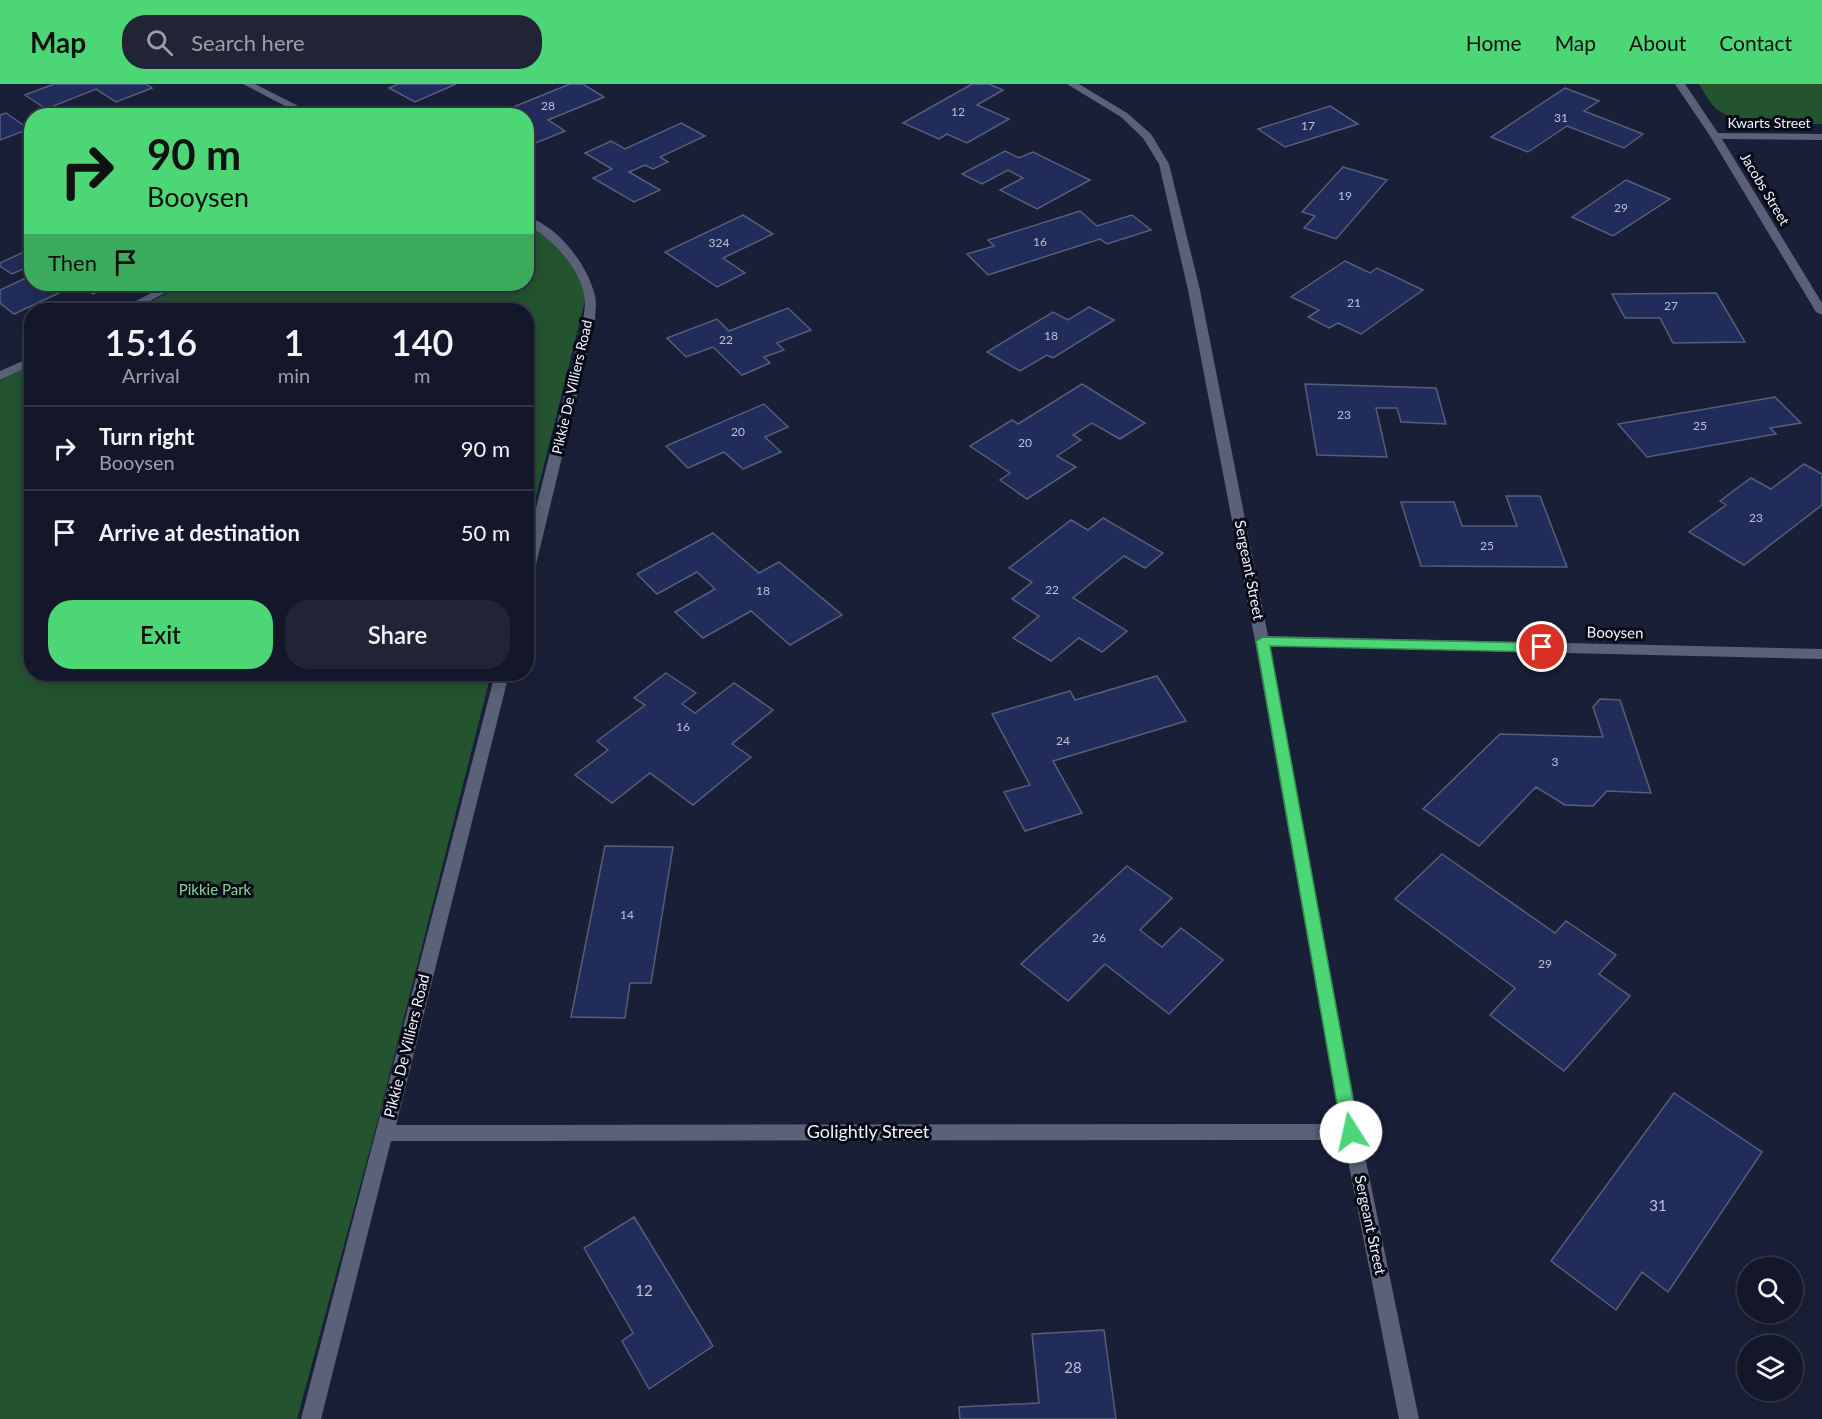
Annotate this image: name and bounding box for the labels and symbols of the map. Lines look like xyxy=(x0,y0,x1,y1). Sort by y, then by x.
house number: 28 xyxy=(541,98,555,113)
house number: 12 xyxy=(951,104,965,119)
house number: 31 xyxy=(1554,110,1568,125)
street label: Kwarts Street xyxy=(1727,114,1811,131)
house number: 17 xyxy=(1301,118,1315,133)
street label: Jacobs Street xyxy=(1737,149,1794,228)
house number: 19 xyxy=(1338,188,1352,203)
house number: 29 xyxy=(1614,200,1628,215)
house number: 16 xyxy=(1033,234,1047,249)
house number: 324 xyxy=(709,235,729,250)
house number: 21 xyxy=(1347,295,1361,310)
house number: 27 xyxy=(1664,298,1678,313)
street label: Pikkie De Villiers Road xyxy=(548,318,595,456)
house number: 18 xyxy=(1044,328,1058,343)
house number: 22 xyxy=(719,332,733,347)
house number: 23 xyxy=(1337,407,1351,422)
house number: 25 xyxy=(1693,418,1707,433)
house number: 20 xyxy=(731,424,745,439)
house number: 20 xyxy=(1018,435,1032,450)
house number: 23 xyxy=(1749,510,1763,525)
street label: Sergeant Street xyxy=(1231,518,1269,622)
house number: 25 xyxy=(1480,538,1494,553)
house number: 22 xyxy=(1045,582,1059,597)
house number: 18 xyxy=(756,583,770,598)
pin xyxy=(1516,621,1567,672)
street label: Booysen xyxy=(1586,623,1644,641)
house number: 16 xyxy=(676,719,690,734)
house number: 24 xyxy=(1056,733,1070,748)
house number: 3 xyxy=(1552,754,1559,769)
park label: Pikkie Park xyxy=(179,880,252,898)
house number: 14 xyxy=(620,907,634,922)
house number: 26 xyxy=(1092,930,1106,945)
house number: 29 xyxy=(1538,956,1552,971)
street label: Pikkie De Villiers Road xyxy=(380,972,433,1119)
position arrow xyxy=(1319,1100,1383,1164)
street label: Golightly Street xyxy=(807,1120,930,1142)
street label: Sergeant Street xyxy=(1352,1173,1390,1277)
house number: 31 xyxy=(1649,1196,1667,1214)
house number: 12 xyxy=(635,1281,653,1299)
house number: 28 xyxy=(1064,1358,1082,1376)

